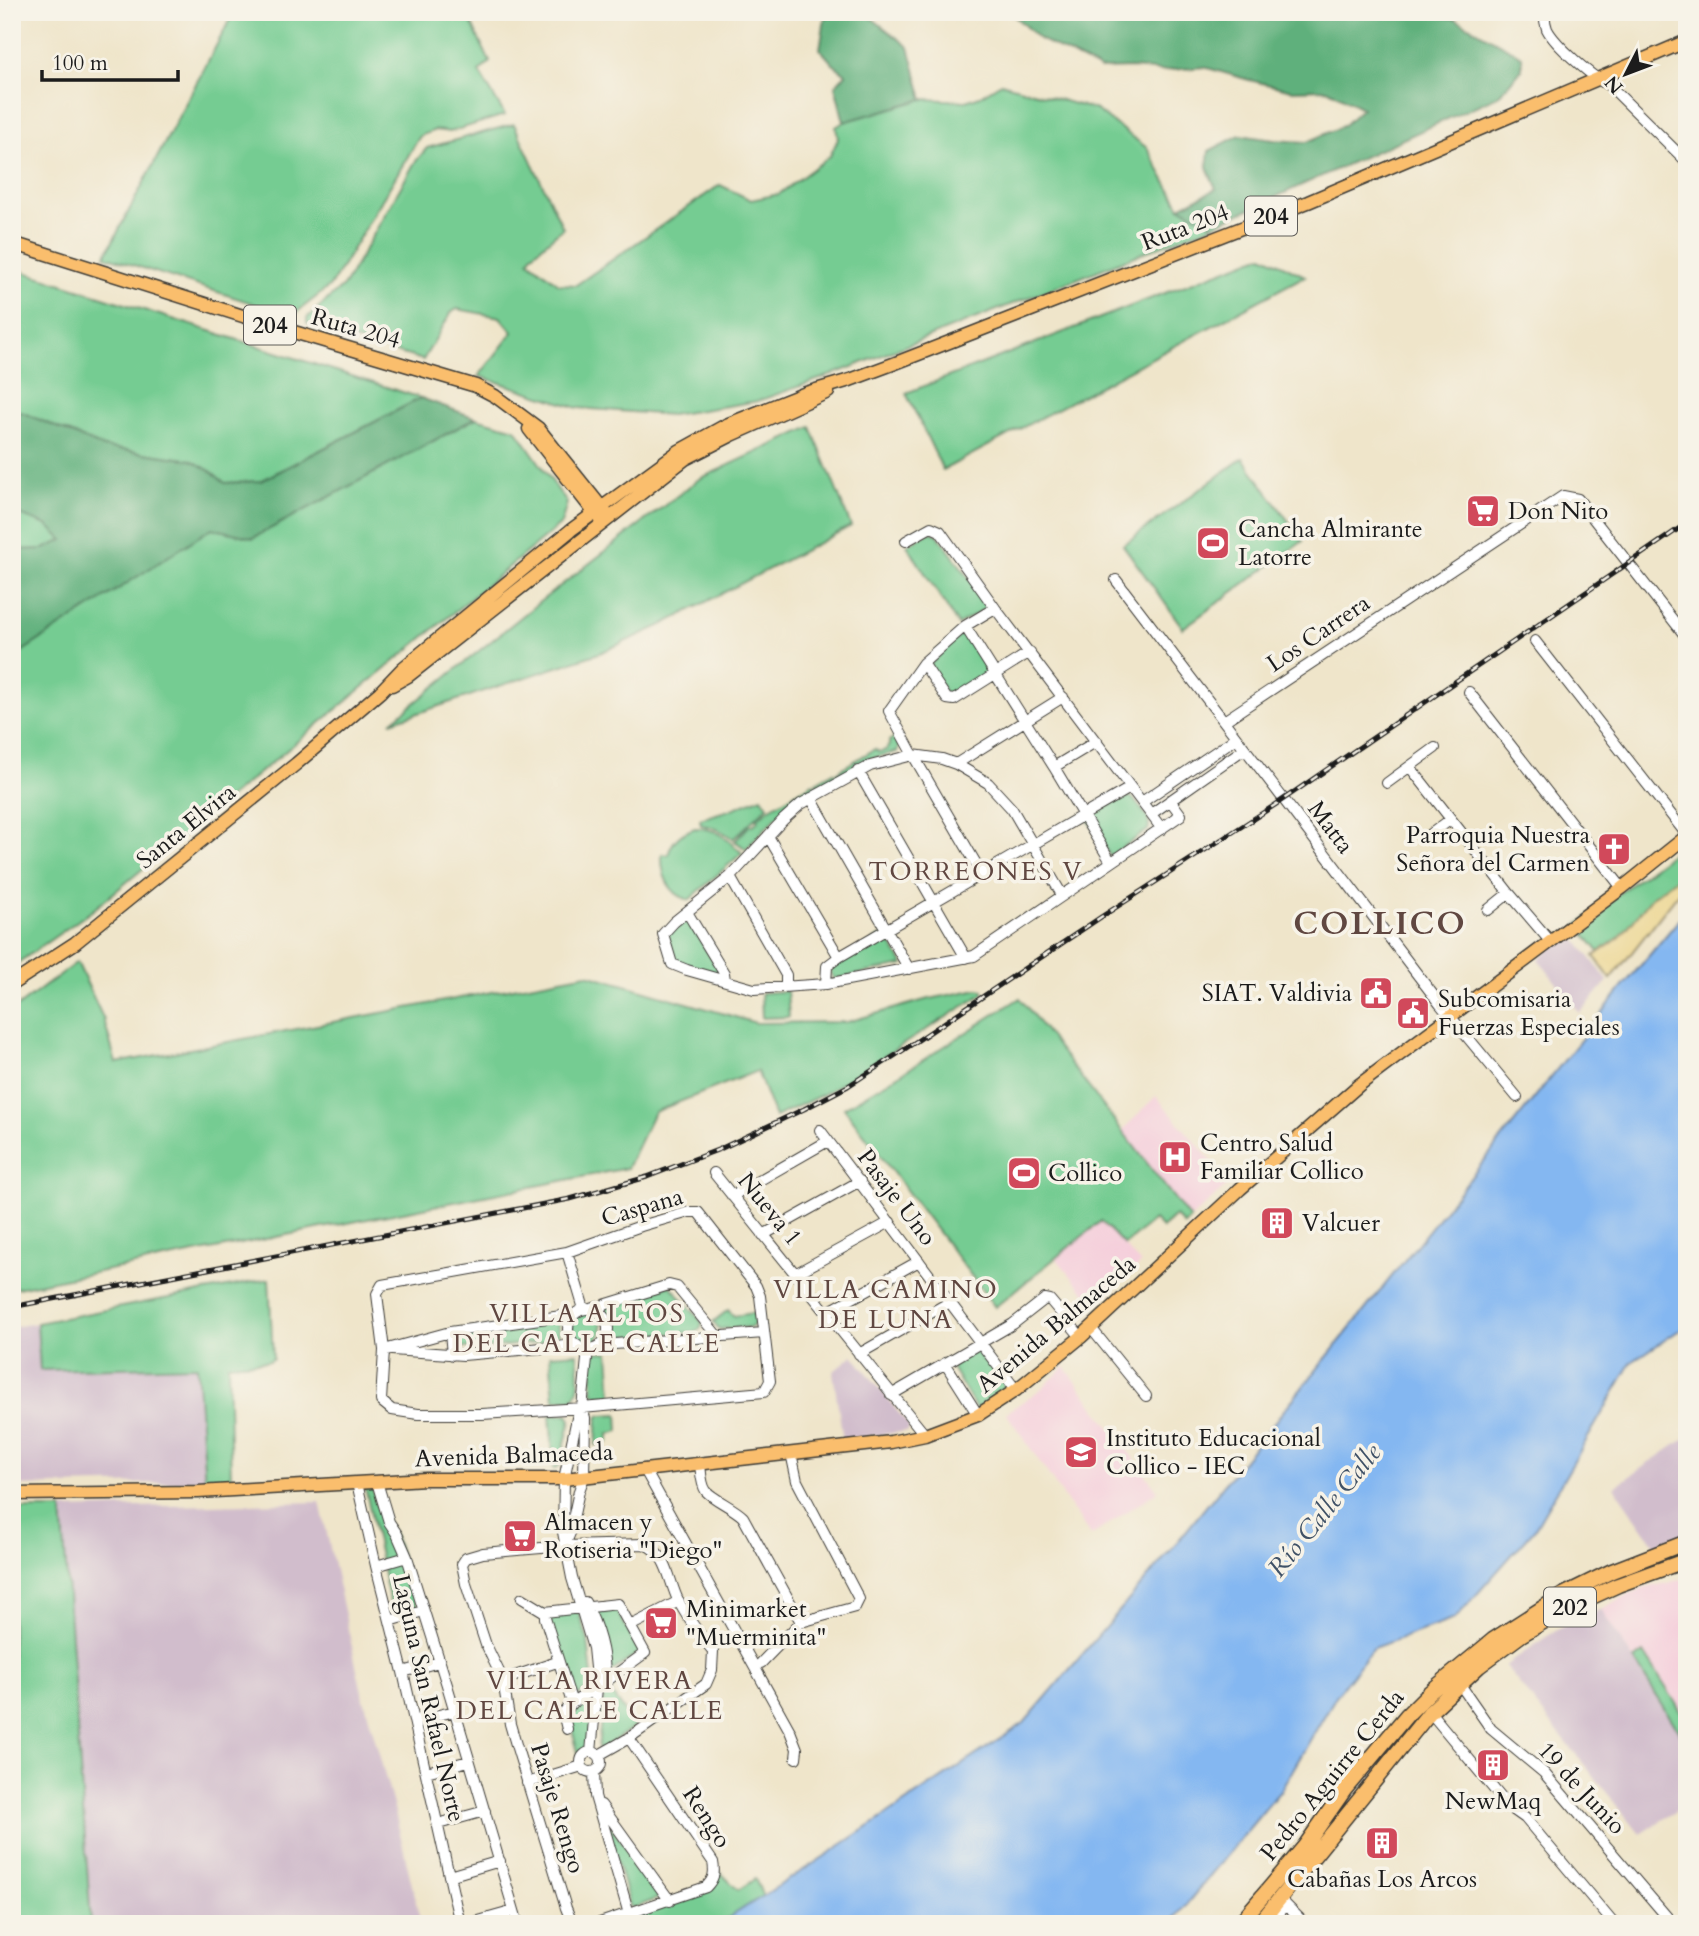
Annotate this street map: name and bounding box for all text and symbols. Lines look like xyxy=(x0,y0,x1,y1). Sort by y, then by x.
scale bar xyxy=(42,38,178,82)
north arrow xyxy=(1590,38,1660,108)
text: 100 m xyxy=(52,49,108,78)
text: N xyxy=(1599,70,1629,100)
street label: Ruta 204 xyxy=(1137,196,1234,259)
road number: 204 xyxy=(1245,196,1297,236)
street label: Ruta 204 xyxy=(308,300,404,357)
road number: 204 xyxy=(244,306,296,344)
supermarket icon: Don Nito xyxy=(1464,492,1502,530)
place label: Don Nito xyxy=(1508,495,1608,528)
place label: Cancha Almirante Latorre xyxy=(1238,513,1423,574)
sports icon: Cancha Almirante Latorre xyxy=(1194,524,1232,562)
street label: Los Carrera xyxy=(1260,586,1377,680)
street label: Santa Elvira xyxy=(130,776,244,877)
street label: Matta xyxy=(1300,794,1362,861)
place label: Parroquia Nuestra Señora del Carmen xyxy=(1396,819,1591,880)
church icon: Parroquia Nuestra Señora del Carmen xyxy=(1595,830,1633,868)
district label: TORREONES V xyxy=(868,854,1084,889)
district label: COLLICO xyxy=(1293,902,1467,946)
public building icon: SIAT. Valdivia xyxy=(1357,974,1395,1012)
place label: SIAT. Valdivia xyxy=(1202,977,1353,1010)
place label: Subcomisaria Fuerzas Especiales xyxy=(1438,983,1620,1044)
public building icon: Subcomisaria Fuerzas Especiales xyxy=(1394,994,1432,1032)
place label: Centro Salud Familiar Collico xyxy=(1200,1127,1364,1188)
hospital icon: Centro Salud Familiar Collico xyxy=(1156,1138,1194,1176)
street label: Pasaje Uno xyxy=(849,1142,944,1252)
sports icon: Collico xyxy=(1005,1154,1043,1192)
place label: Collico xyxy=(1048,1157,1122,1190)
street label: Nueva 1 xyxy=(730,1166,809,1253)
street label: Caspana xyxy=(597,1180,688,1235)
building icon: Valcuer xyxy=(1258,1204,1296,1242)
place label: Valcuer xyxy=(1302,1207,1380,1240)
street label: Avenida Balmaceda xyxy=(970,1248,1143,1401)
district label: VILLA CAMINO DE LUNA xyxy=(773,1272,999,1337)
district label: VILLA ALTOS DEL CALLE CALLE xyxy=(453,1296,721,1361)
place label: Instituto Educacional Collico - IEC xyxy=(1106,1422,1321,1483)
school or university icon: Instituto Educacional Collico - IEC xyxy=(1062,1433,1100,1471)
street label: Avenida Balmaceda xyxy=(414,1436,614,1475)
water label: Río Calle Calle xyxy=(1260,1436,1390,1584)
place label: Almacen y Rotiseria "Diego" xyxy=(544,1506,722,1567)
supermarket icon: Almacen y Rotiseria "Diego" xyxy=(501,1517,539,1555)
street label: Laguna San Rafael Norte xyxy=(384,1571,473,1825)
road number: 202 xyxy=(1544,1588,1596,1626)
place label: Minimarket "Muerminita" xyxy=(686,1593,826,1654)
supermarket icon: Minimarket "Muerminita" xyxy=(642,1604,680,1642)
district label: VILLA RIVERA DEL CALLE CALLE xyxy=(456,1663,724,1728)
street label: Pedro Aguirre Cerda xyxy=(1253,1682,1412,1868)
street label: 19 de Junio xyxy=(1530,1735,1633,1842)
street label: Pasaje Rengo xyxy=(522,1739,593,1877)
building icon: NewMaq xyxy=(1474,1746,1512,1784)
street label: Rengo xyxy=(674,1780,739,1855)
place label: NewMaq xyxy=(1445,1785,1541,1818)
building icon: Cabañas Los Arcos xyxy=(1363,1824,1401,1862)
place label: Cabañas Los Arcos xyxy=(1287,1863,1477,1896)

